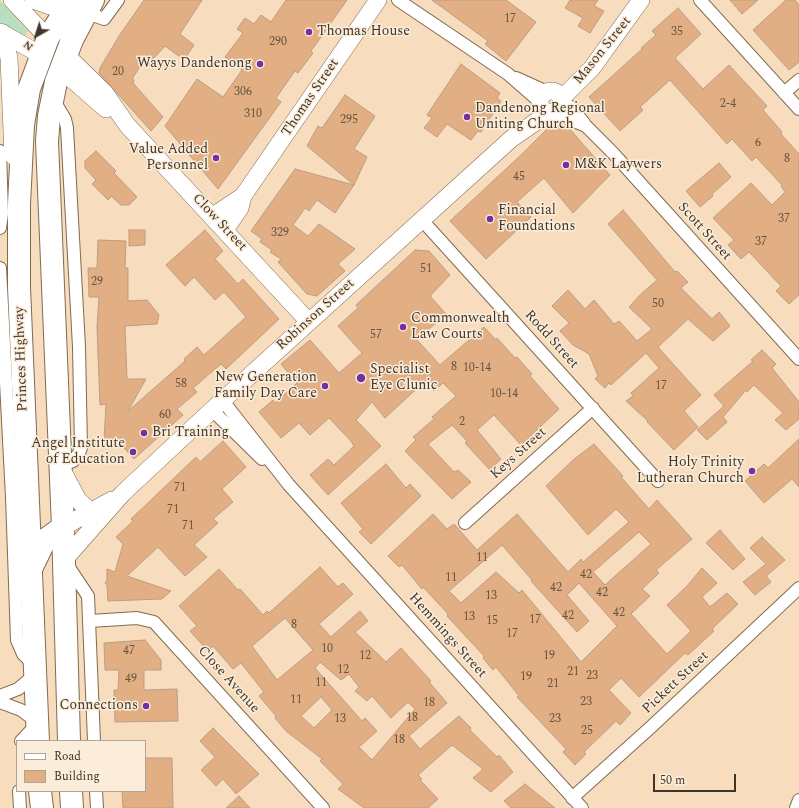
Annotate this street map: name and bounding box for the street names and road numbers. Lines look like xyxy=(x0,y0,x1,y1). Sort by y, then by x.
street label: Mason Street xyxy=(571,14,635,88)
street label: Thomas Street xyxy=(279,56,343,140)
street label: Clow Street xyxy=(188,191,250,255)
street label: Scott Street xyxy=(674,200,734,264)
street label: Robinson Street xyxy=(274,276,358,354)
street label: Princes Highway xyxy=(12,306,32,412)
street label: Rodd Street xyxy=(520,307,582,373)
street label: Keys Street xyxy=(488,424,550,484)
street label: Hemmings Street xyxy=(404,590,490,682)
street label: Close Avenue xyxy=(194,643,262,717)
street label: Pickett Street xyxy=(639,648,713,718)

